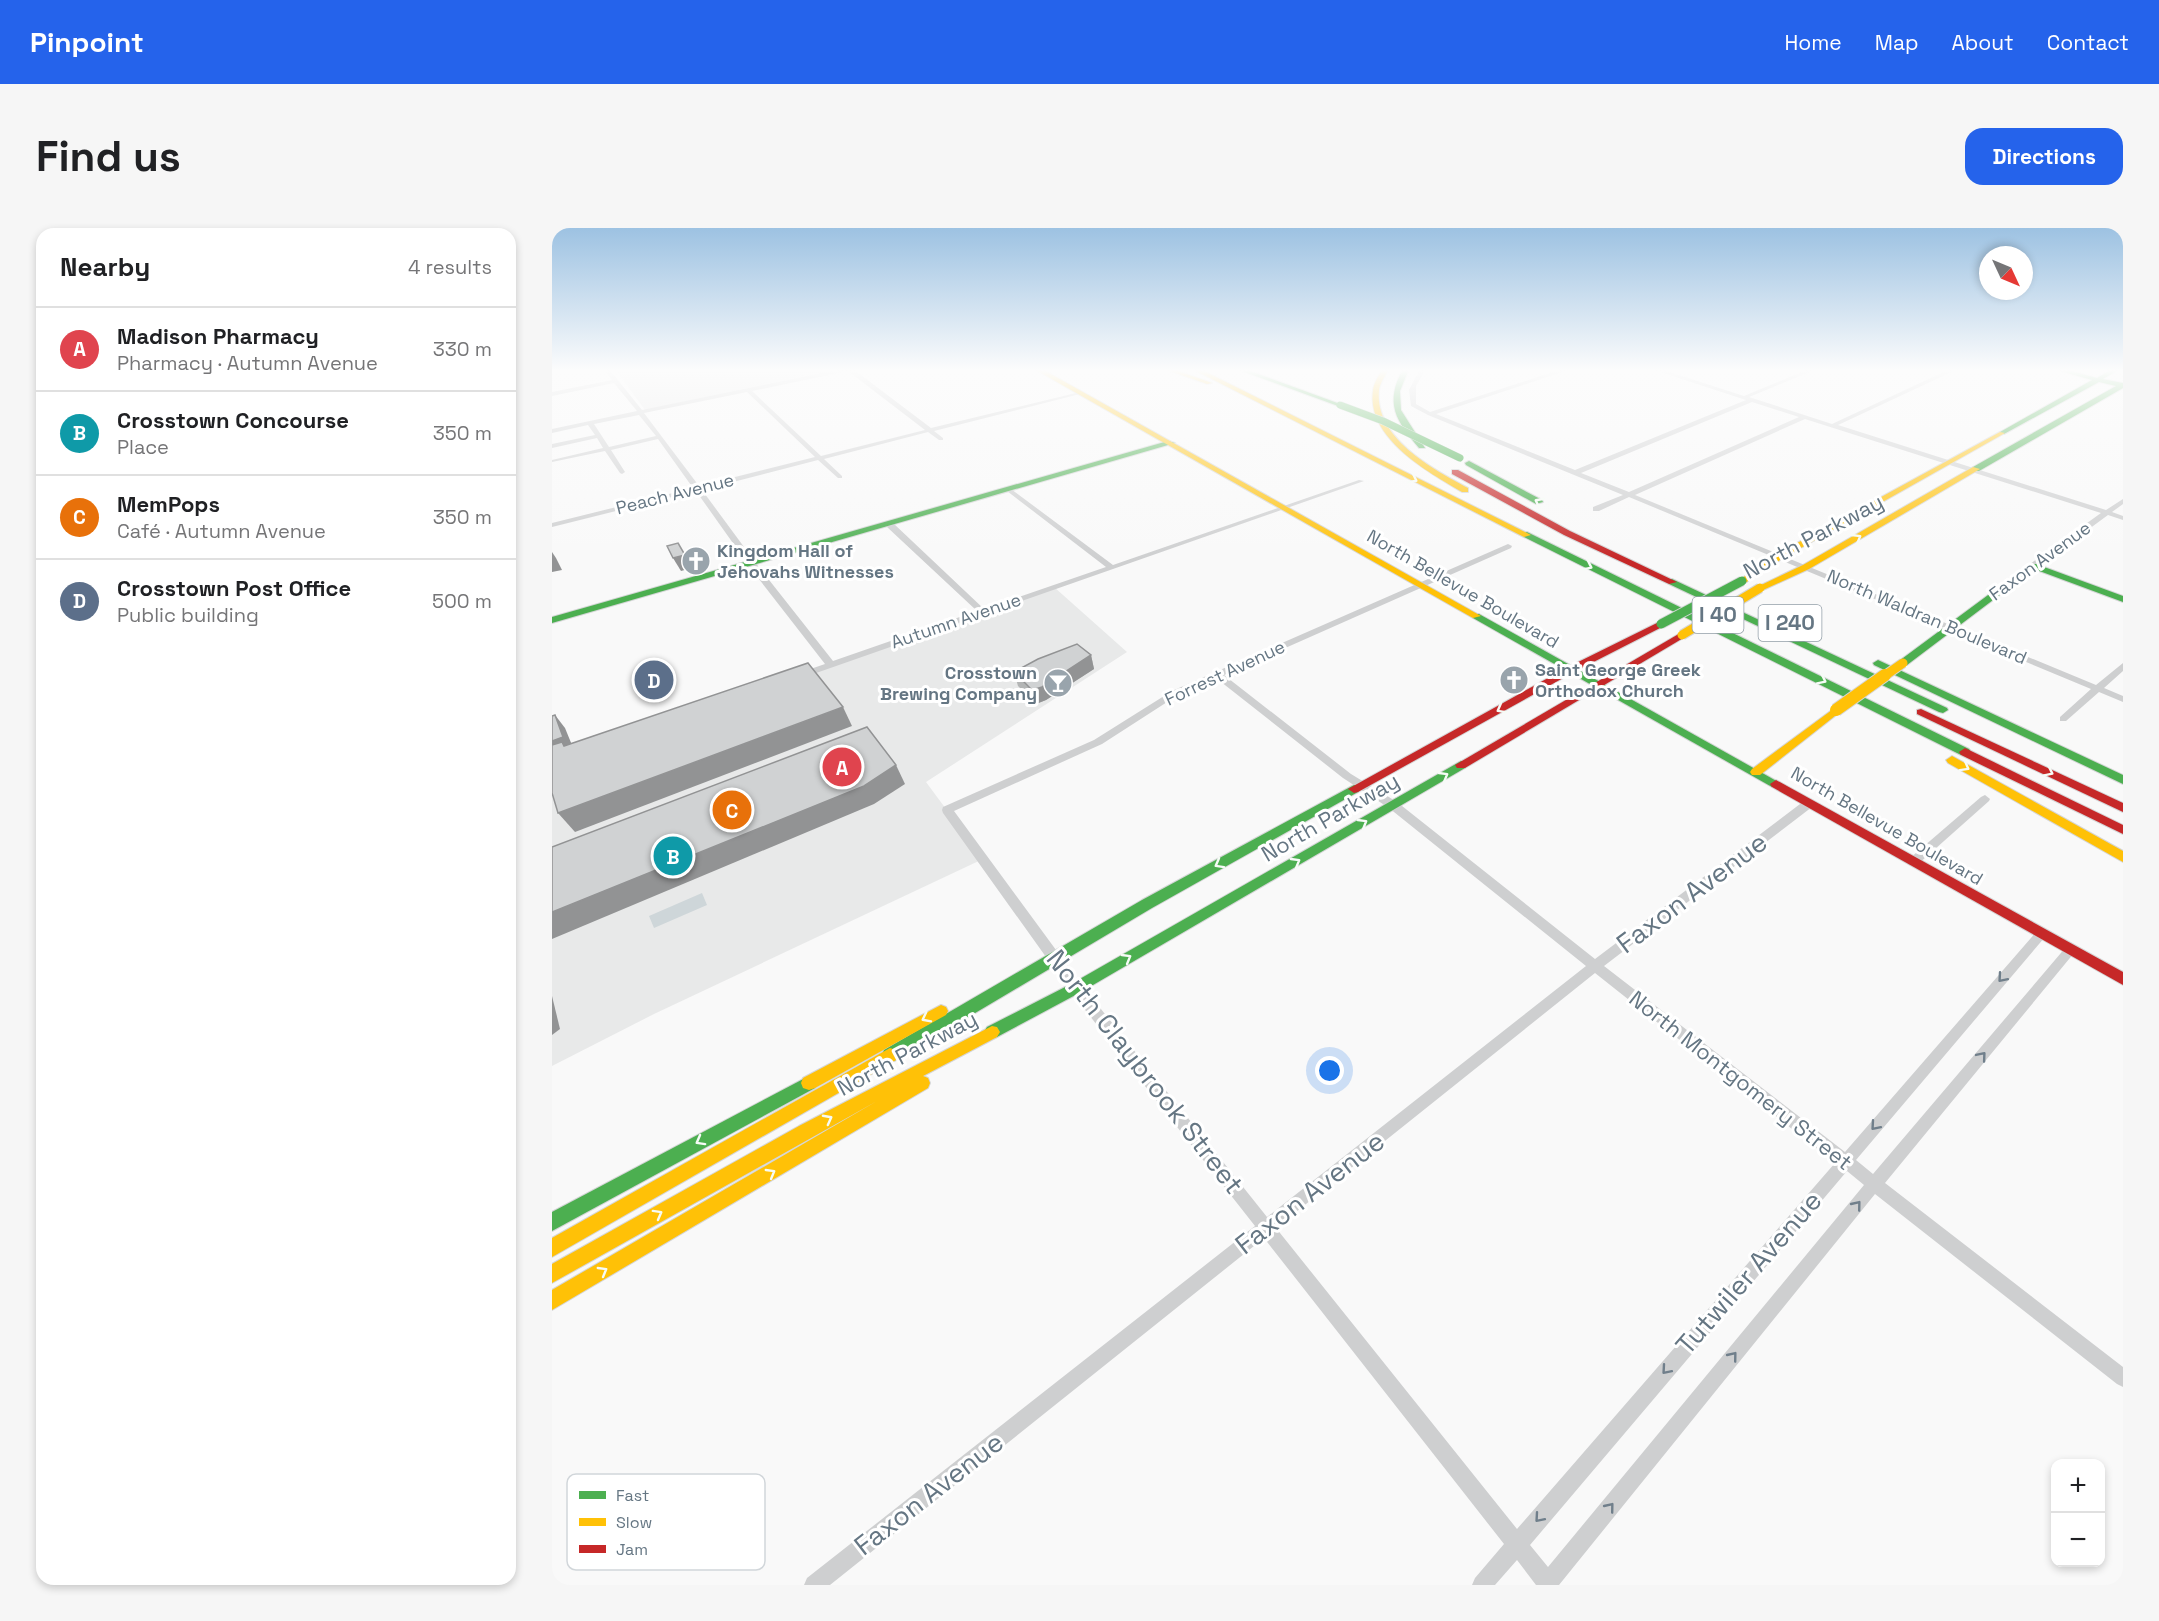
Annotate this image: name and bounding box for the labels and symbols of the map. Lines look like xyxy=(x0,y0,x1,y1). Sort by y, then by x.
north arrow xyxy=(1979,246,2033,300)
street label: Peach Avenue xyxy=(613,468,736,519)
one-way arrow xyxy=(1407,472,1418,484)
street label: North Parkway xyxy=(1738,487,1888,585)
one-way arrow xyxy=(1535,498,1546,510)
street label: Faxon Avenue xyxy=(1984,516,2095,605)
street label: North Bellevue Boulevard xyxy=(1363,524,1563,653)
one-way arrow xyxy=(1851,534,1861,545)
place label: Kingdom Hall of Jehovahs Witnesses xyxy=(717,539,894,583)
church icon: Kingdom Hall of Jehovahs Witnesses xyxy=(680,545,712,577)
one-way arrow xyxy=(1581,559,1592,571)
street label: North Waldran Boulevard xyxy=(1824,564,2030,669)
street label: Autumn Avenue xyxy=(888,587,1024,654)
road number: I 40 xyxy=(1692,597,1744,633)
road number: I 240 xyxy=(1758,605,1822,641)
street label: Forrest Avenue xyxy=(1161,635,1289,710)
pin: D xyxy=(634,658,674,702)
place label: Saint George Greek Orthodox Church xyxy=(1535,658,1701,702)
place label: Crosstown Brewing Company xyxy=(880,661,1037,705)
church icon: Saint George Greek Orthodox Church xyxy=(1498,664,1530,696)
bar icon: Crosstown Brewing Company xyxy=(1042,667,1074,699)
one-way arrow xyxy=(1815,672,1826,684)
one-way arrow xyxy=(1496,702,1507,713)
pin: A xyxy=(822,744,862,790)
one-way arrow xyxy=(1959,760,1969,772)
street label: North Bellevue Boulevard xyxy=(1787,761,1987,890)
one-way arrow xyxy=(2042,765,2053,777)
street label: North Parkway xyxy=(1256,766,1404,868)
one-way arrow xyxy=(1438,771,1448,783)
pin: C xyxy=(712,788,752,832)
one-way arrow xyxy=(1357,818,1367,830)
street label: Faxon Avenue xyxy=(1609,824,1774,961)
pin: B xyxy=(654,834,692,878)
one-way arrow xyxy=(1215,857,1226,868)
one-way arrow xyxy=(1290,858,1300,869)
street label: North Claybrook Street xyxy=(1039,942,1252,1201)
one-way arrow xyxy=(1121,954,1131,966)
one-way arrow xyxy=(1999,972,2010,983)
street label: North Montgomery Street xyxy=(1624,984,1858,1176)
street label: North Parkway xyxy=(832,1004,982,1102)
one-way arrow xyxy=(922,1011,933,1023)
one-way arrow xyxy=(1975,1052,1986,1063)
your location xyxy=(1315,1056,1344,1085)
one-way arrow xyxy=(822,1115,832,1126)
one-way arrow xyxy=(1871,1119,1882,1130)
street label: Faxon Avenue xyxy=(1228,1123,1391,1262)
one-way arrow xyxy=(695,1134,706,1145)
one-way arrow xyxy=(765,1169,775,1180)
street label: Tutwiler Avenue xyxy=(1668,1184,1829,1362)
one-way arrow xyxy=(1850,1201,1861,1212)
one-way arrow xyxy=(652,1210,662,1221)
one-way arrow xyxy=(596,1267,607,1279)
one-way arrow xyxy=(1726,1352,1737,1363)
one-way arrow xyxy=(1662,1363,1673,1374)
street label: Faxon Avenue xyxy=(847,1424,1010,1563)
legend xyxy=(567,1474,765,1570)
text: Fast xyxy=(616,1485,649,1506)
one-way arrow xyxy=(1603,1503,1614,1514)
one-way arrow xyxy=(1536,1511,1547,1522)
text: Slow xyxy=(616,1512,652,1533)
text: Jam xyxy=(616,1539,648,1560)

